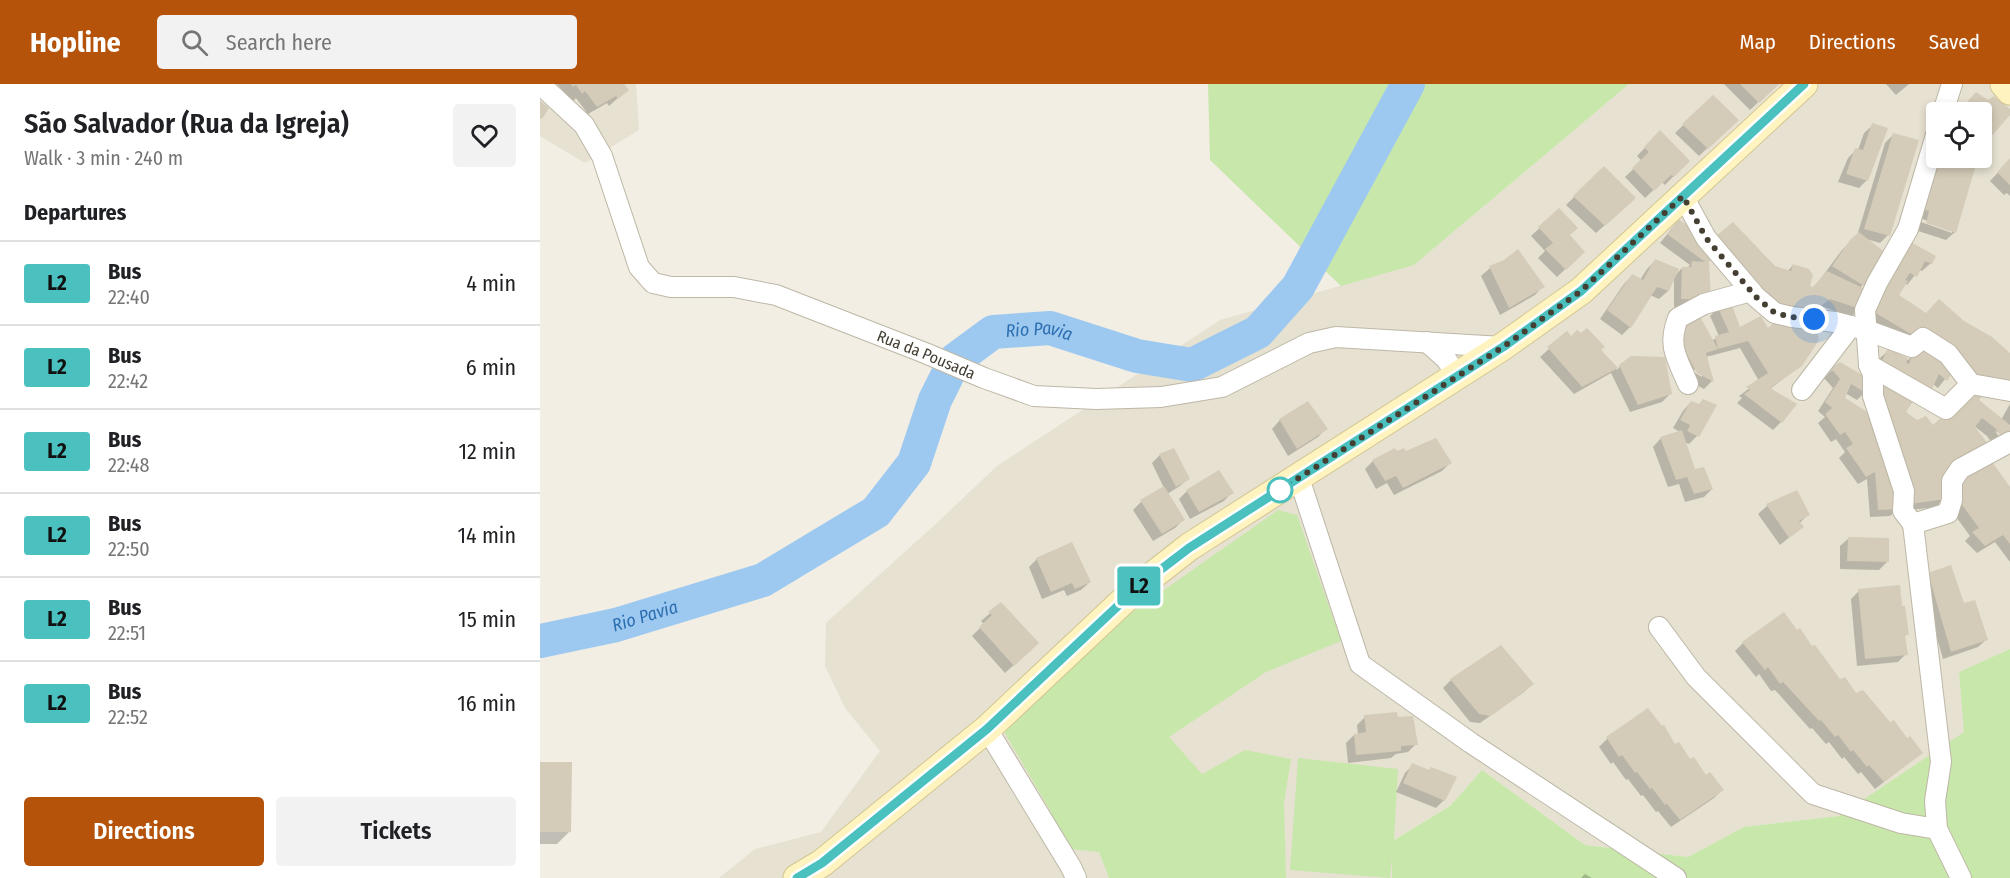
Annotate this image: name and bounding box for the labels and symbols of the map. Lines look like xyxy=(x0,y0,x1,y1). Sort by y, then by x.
your location xyxy=(1799,304,1829,334)
water label: Rio Pavia xyxy=(1005,317,1075,346)
street label: Rua da Pousada xyxy=(874,326,979,383)
unlabelled marker xyxy=(1267,477,1293,503)
line badge: L2 xyxy=(1112,566,1166,606)
water label: Rio Pavia xyxy=(609,596,681,637)

